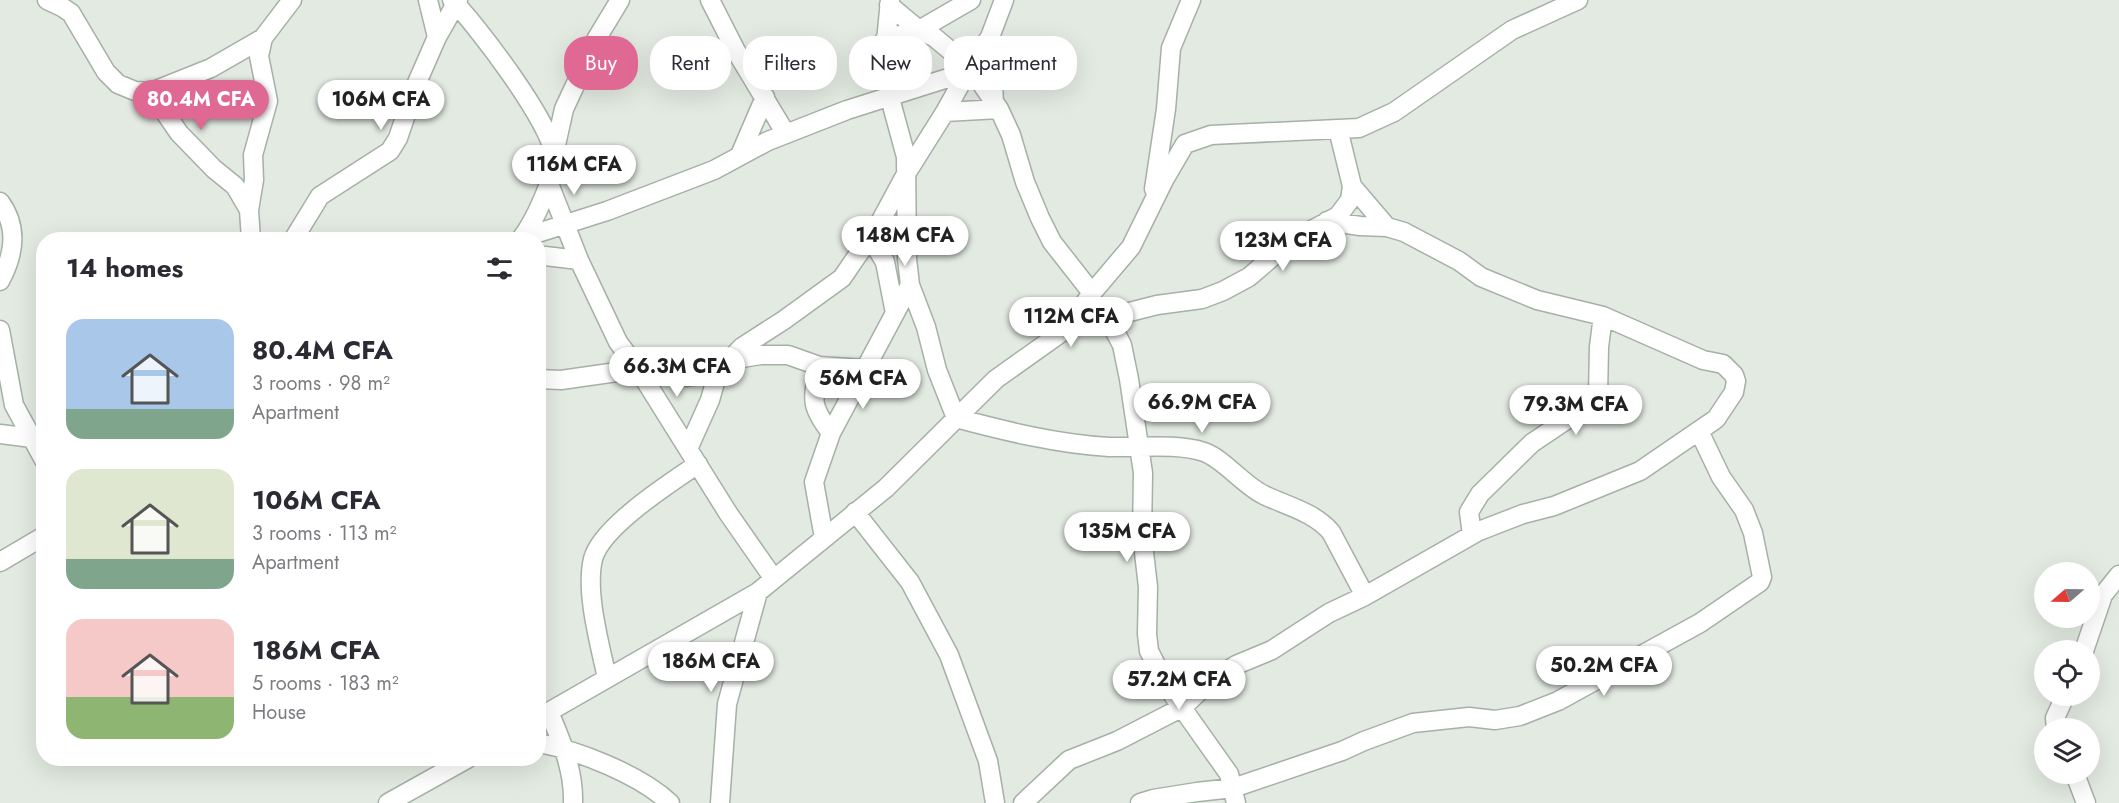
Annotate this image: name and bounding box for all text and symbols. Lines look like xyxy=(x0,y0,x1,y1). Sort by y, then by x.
chip: Buy xyxy=(564,36,638,90)
chip: Rent xyxy=(650,36,731,90)
chip: Filters xyxy=(743,36,837,90)
chip: New xyxy=(849,36,932,90)
chip: Apartment xyxy=(944,36,1077,90)
pin: 80.4M CFA xyxy=(132,80,270,131)
pin: 106M CFA xyxy=(319,80,443,131)
text: 80.4M CFA xyxy=(147,85,255,114)
text: 106M CFA xyxy=(332,85,431,114)
pin: 116M CFA xyxy=(512,145,636,196)
text: 116M CFA xyxy=(526,150,622,179)
pin: 148M CFA xyxy=(843,216,967,267)
text: 148M CFA xyxy=(856,221,954,250)
pin: 123M CFA xyxy=(1221,221,1345,272)
text: 123M CFA xyxy=(1234,226,1332,255)
text: 14 homes xyxy=(66,249,183,287)
icon: filters xyxy=(483,252,516,285)
pin: 112M CFA xyxy=(1009,297,1133,348)
text: 112M CFA xyxy=(1023,302,1119,331)
text: 80.4M CFA xyxy=(252,331,393,369)
icon: home xyxy=(114,343,186,415)
pin: 66.3M CFA xyxy=(608,347,746,398)
text: 66.3M CFA xyxy=(623,352,731,381)
pin: 56M CFA xyxy=(808,359,918,410)
text: 56M CFA xyxy=(819,364,907,393)
text: 3 rooms · 98 m² xyxy=(252,369,390,398)
pin: 66.9M CFA xyxy=(1133,383,1271,434)
pin: 79.3M CFA xyxy=(1507,385,1645,436)
text: 66.9M CFA xyxy=(1148,388,1256,417)
text: 79.3M CFA xyxy=(1523,390,1629,419)
text: Apartment xyxy=(252,398,339,427)
text: 106M CFA xyxy=(252,481,381,519)
icon: home xyxy=(114,493,186,565)
pin: 135M CFA xyxy=(1065,512,1189,563)
text: 135M CFA xyxy=(1078,517,1176,546)
text: 3 rooms · 113 m² xyxy=(252,519,396,548)
text: Apartment xyxy=(252,548,339,577)
north arrow xyxy=(2034,562,2100,628)
map controls xyxy=(2034,562,2100,784)
text: 186M CFA xyxy=(252,631,380,669)
button: locate xyxy=(2034,640,2100,706)
pin: 186M CFA xyxy=(649,642,773,693)
icon: home xyxy=(114,643,186,715)
pin: 50.2M CFA xyxy=(1535,646,1673,697)
text: 186M CFA xyxy=(662,647,760,676)
text: 50.2M CFA xyxy=(1550,651,1658,680)
pin: 57.2M CFA xyxy=(1110,660,1248,711)
text: 57.2M CFA xyxy=(1127,665,1231,694)
text: 5 rooms · 183 m² xyxy=(252,669,399,698)
text: House xyxy=(252,698,306,727)
button: layers xyxy=(2034,718,2100,784)

